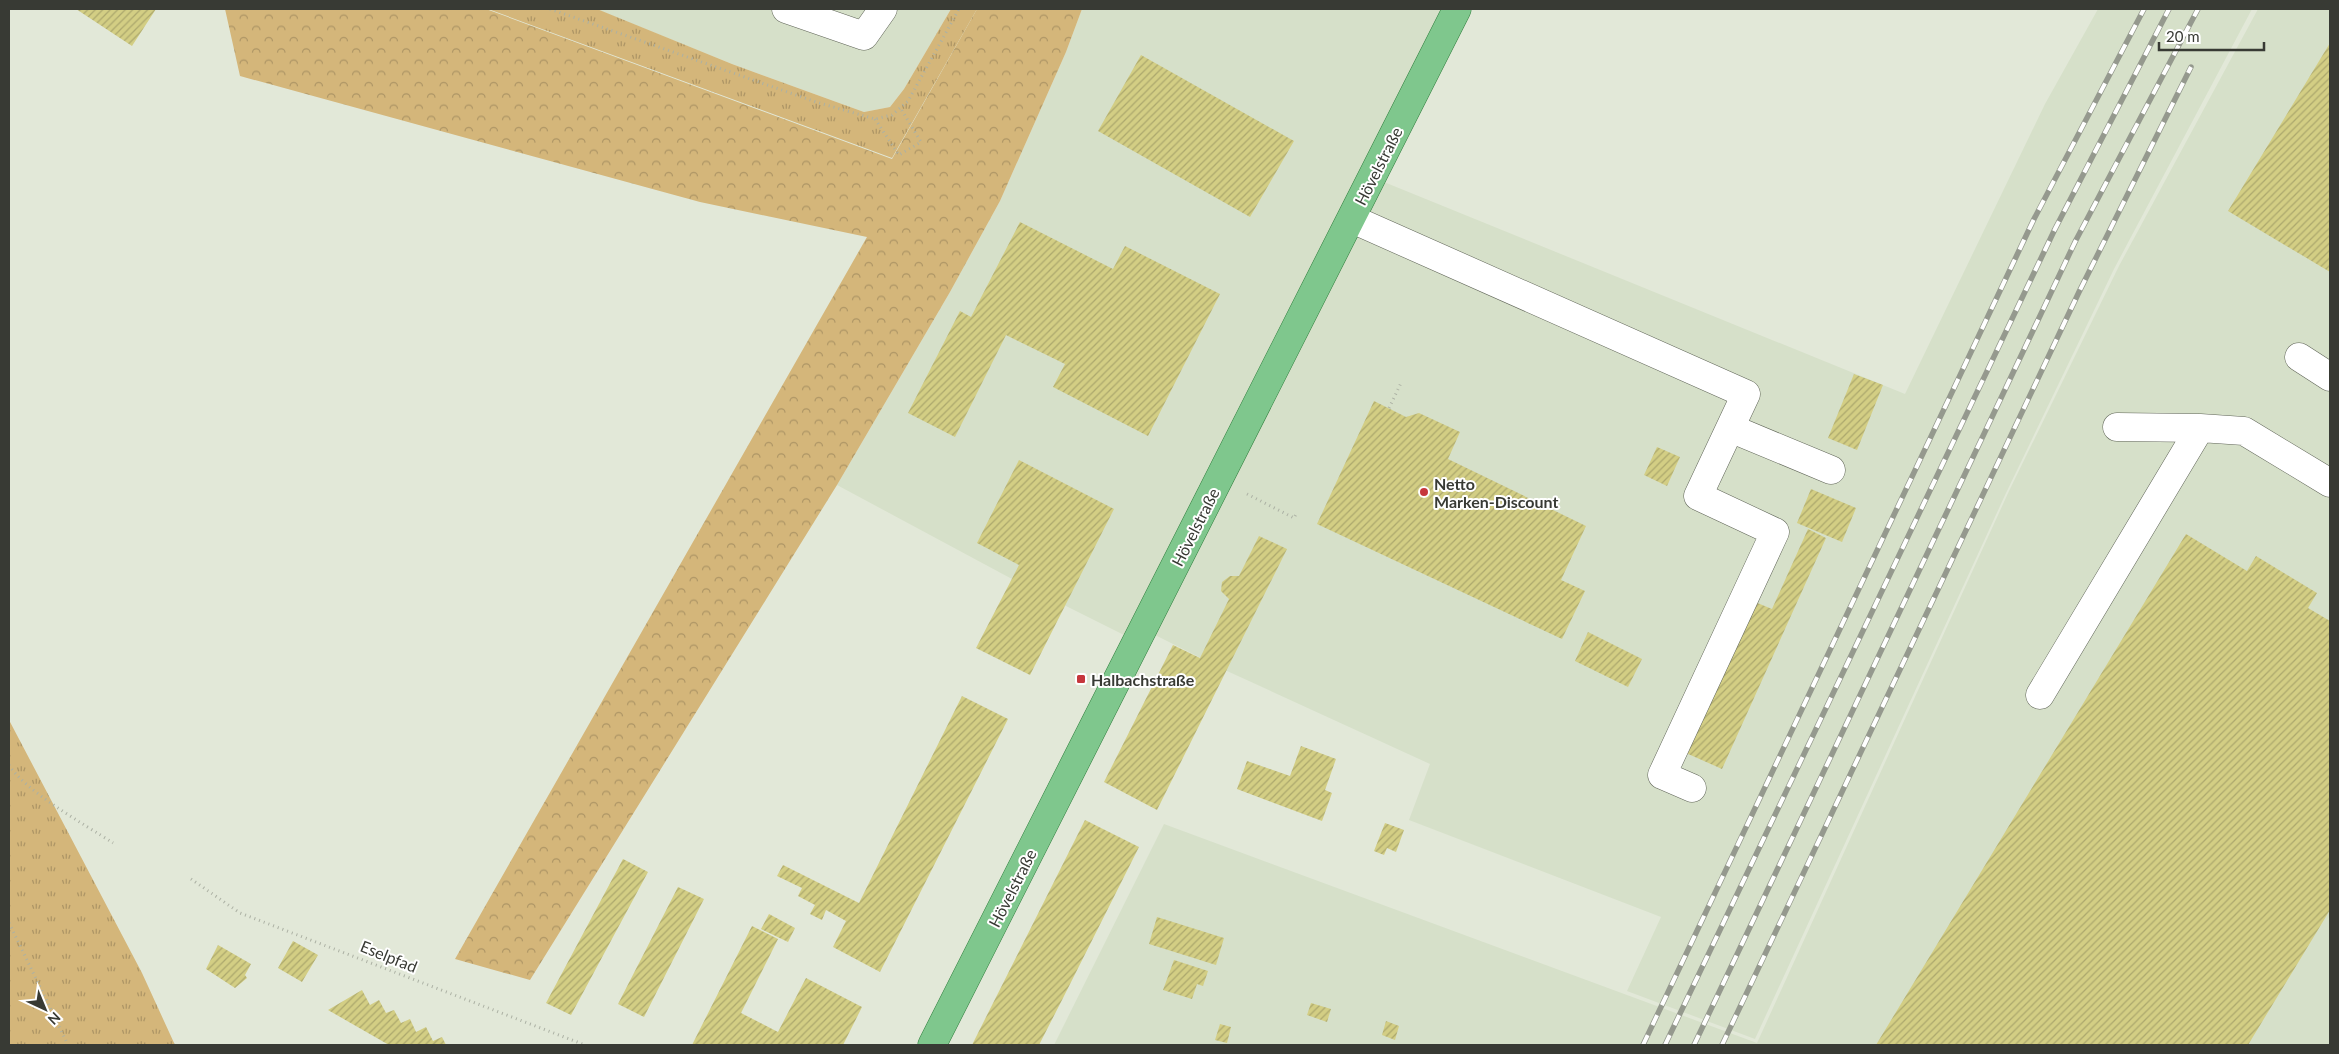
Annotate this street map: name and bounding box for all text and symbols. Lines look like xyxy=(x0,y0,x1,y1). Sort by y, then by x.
scale bar xyxy=(2159,20,2264,52)
text: 20 m xyxy=(2166,27,2200,45)
street label: Hövelstraße xyxy=(1350,124,1406,208)
place label: Netto Marken-Discount xyxy=(1434,474,1558,511)
street label: Hövelstraße xyxy=(1167,485,1223,569)
marker: Netto Marken-Discount xyxy=(1418,486,1430,498)
place label: Halbachstraße xyxy=(1091,670,1195,689)
marker: Halbachstraße xyxy=(1075,673,1087,685)
street label: Hövelstraße xyxy=(984,846,1040,930)
street label: Eselpfad xyxy=(358,936,420,976)
north arrow xyxy=(20,984,70,1034)
text: N xyxy=(45,1009,64,1029)

